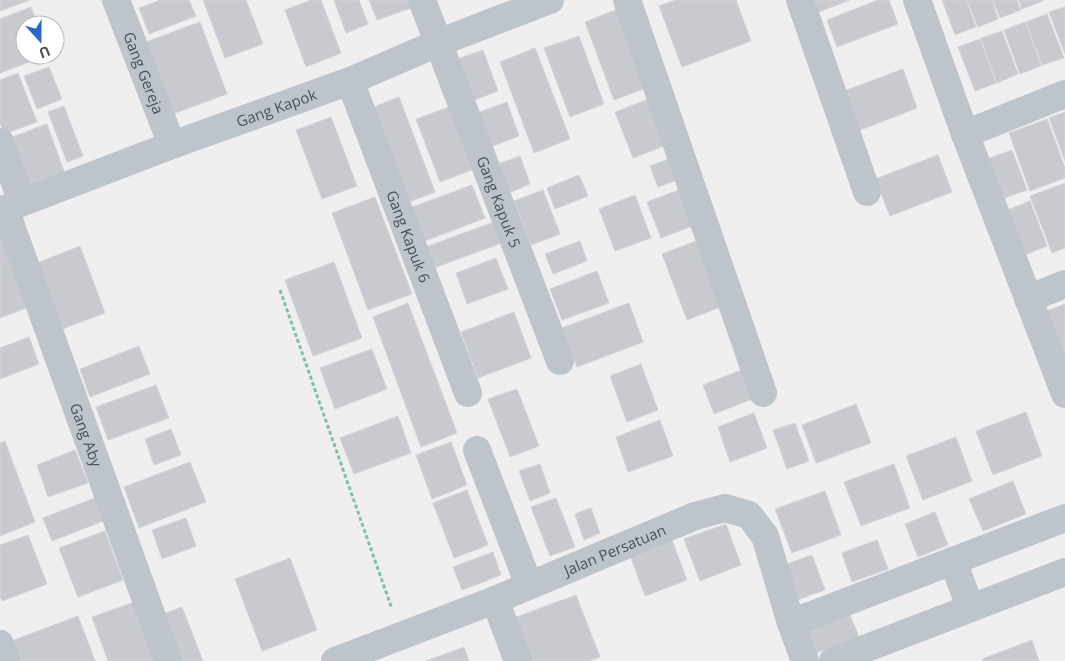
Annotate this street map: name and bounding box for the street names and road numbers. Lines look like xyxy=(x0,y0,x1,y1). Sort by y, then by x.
street label: Gang Gereja xyxy=(119,29,169,117)
street label: Gang Kapok xyxy=(233,84,319,131)
street label: Gang Kapuk 5 xyxy=(473,153,526,251)
street label: Gang Kapuk 6 xyxy=(382,187,435,285)
street label: Gang Aby xyxy=(66,400,107,470)
street label: Jalan Persatuan xyxy=(559,519,669,581)

